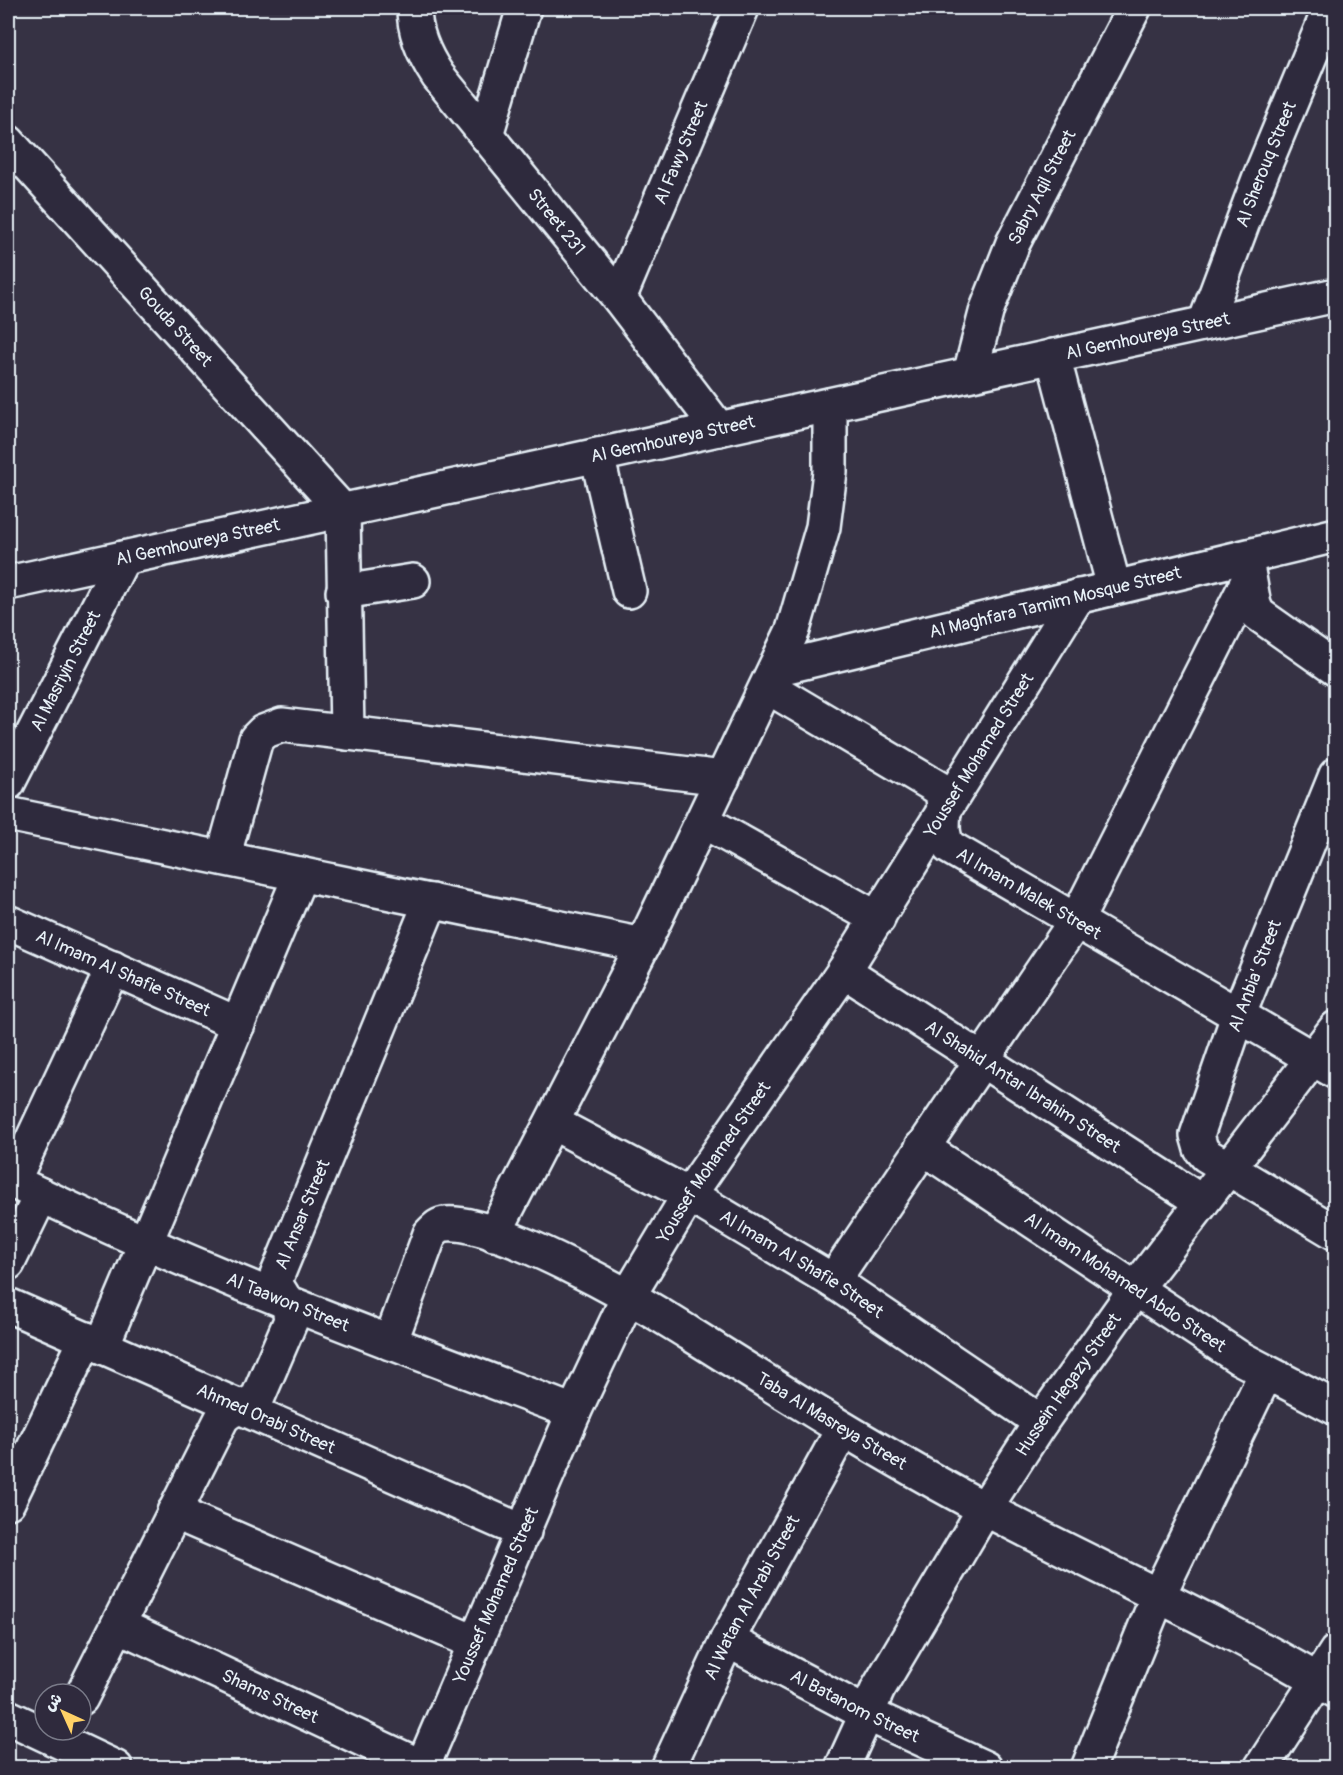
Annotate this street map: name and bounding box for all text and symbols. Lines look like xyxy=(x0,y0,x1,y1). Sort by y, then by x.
street label: Al Fawy Street xyxy=(649,96,713,208)
street label: Al Sherouq Street xyxy=(1230,97,1302,230)
street label: Sabry Aqil Street xyxy=(1003,125,1081,248)
street label: Street 231 xyxy=(523,184,591,260)
street label: Gouda Street xyxy=(133,281,218,372)
street label: Al Gemhoureya Street xyxy=(1063,307,1233,365)
street label: Al Gemhoureya Street xyxy=(588,410,758,468)
street label: Al Gemhoureya Street xyxy=(113,513,283,571)
street label: Al Maghfara Tamim Mosque Street xyxy=(927,561,1184,643)
street label: Al Masriyin Street xyxy=(25,606,106,735)
street label: Youssef Mohamed Street xyxy=(918,668,1039,842)
street label: Al Imam Malek Street xyxy=(952,842,1106,945)
street label: Al Anbia' Street xyxy=(1223,916,1287,1035)
street label: Al Imam Al Shafie Street xyxy=(32,924,215,1022)
street label: Al Shahid Antar Ibrahim Street xyxy=(921,1015,1126,1158)
street label: Youssef Mohamed Street xyxy=(651,1076,776,1248)
street label: Al Ansar Street xyxy=(269,1155,335,1273)
street label: Al Imam Al Shafie Street xyxy=(716,1205,889,1324)
street label: Al Imam Mohamed Abdo Street xyxy=(1020,1207,1231,1358)
street label: Al Taawon Street xyxy=(223,1267,353,1337)
street label: Hussein Hegazy Street xyxy=(1010,1308,1127,1460)
street label: Taba Al Masreya Street xyxy=(752,1367,912,1476)
street label: Ahmed Orabi Street xyxy=(193,1378,340,1459)
street label: Youssef Mohamed Street xyxy=(448,1503,544,1688)
street label: Al Watan Al Arabi Street xyxy=(699,1510,805,1684)
street label: Shams Street xyxy=(218,1664,323,1729)
street label: Al Batanom Street xyxy=(786,1664,924,1748)
north arrow xyxy=(33,1682,93,1742)
text: ش xyxy=(40,1689,66,1715)

